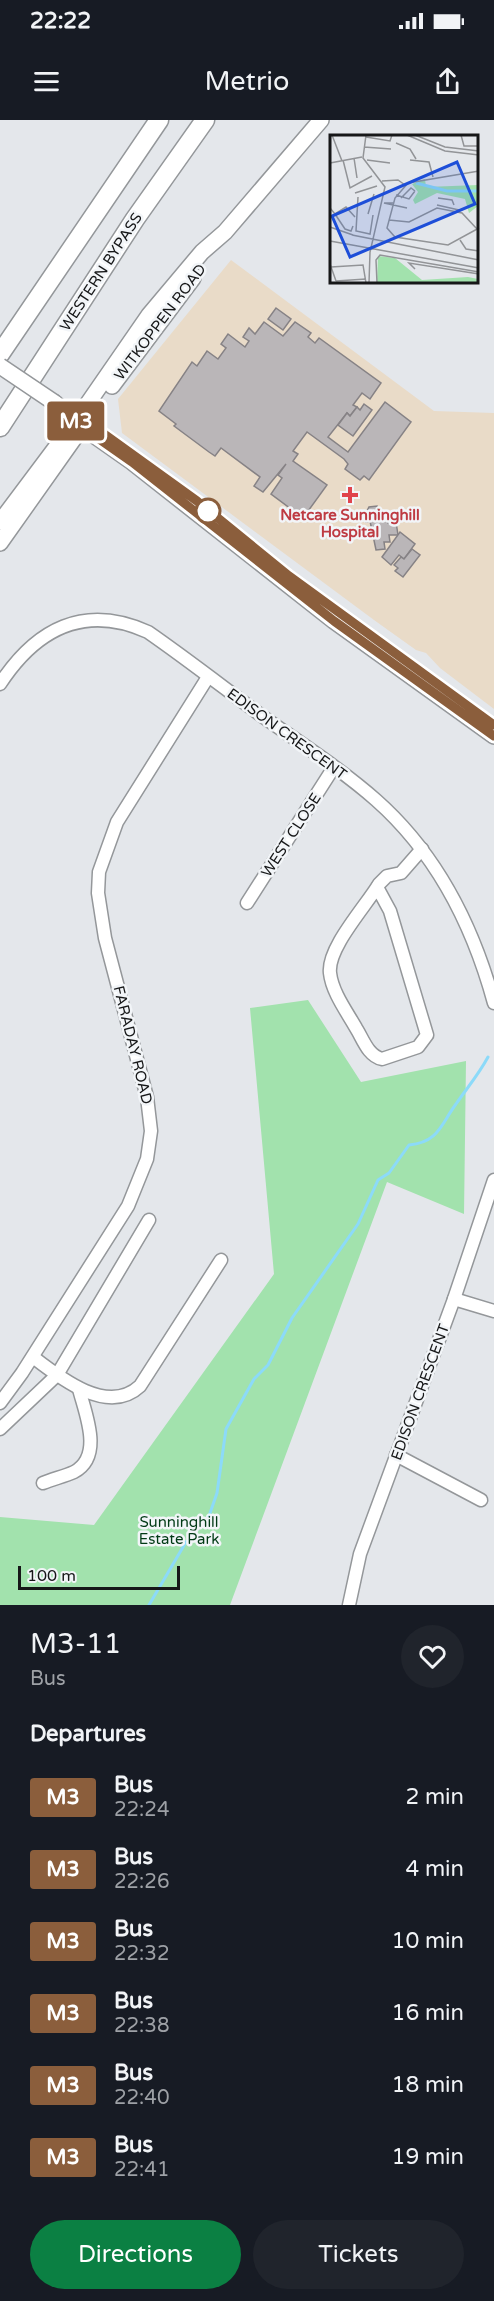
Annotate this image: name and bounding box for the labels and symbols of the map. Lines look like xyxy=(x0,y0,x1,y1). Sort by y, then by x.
inset map xyxy=(330,135,479,284)
street label: WESTERN BYPASS xyxy=(56,209,146,335)
street label: WITKOPPEN ROAD xyxy=(110,260,210,384)
line badge: M3 xyxy=(49,402,103,440)
marker: Netcare Sunninghill Hospital xyxy=(341,486,359,504)
unlabelled marker xyxy=(195,498,221,524)
place label: Netcare Sunninghill Hospital xyxy=(280,506,420,542)
street label: EDISON CRESCENT xyxy=(224,685,350,783)
street label: WEST CLOSE xyxy=(257,790,325,880)
street label: FARADAY ROAD xyxy=(110,984,156,1106)
street label: EDISON CRESCENT xyxy=(387,1321,453,1463)
park label: Sunninghill Estate Park xyxy=(139,1513,219,1548)
scale bar xyxy=(18,1563,180,1590)

